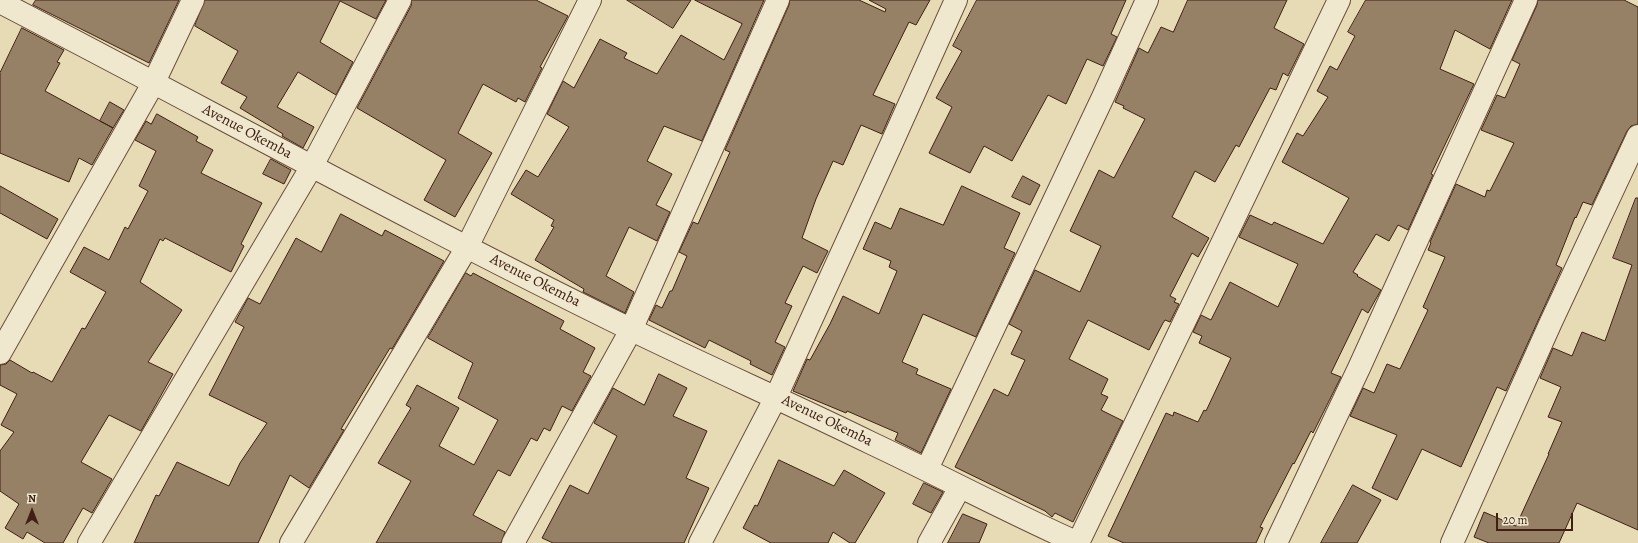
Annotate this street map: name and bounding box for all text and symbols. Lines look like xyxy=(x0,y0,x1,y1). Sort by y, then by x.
street label: Avenue Okemba xyxy=(199,101,295,163)
street label: Avenue Okemba xyxy=(487,251,583,311)
street label: Avenue Okemba xyxy=(779,391,875,451)
north arrow xyxy=(12,491,52,531)
text: N xyxy=(28,491,36,506)
scale bar xyxy=(1498,505,1575,531)
text: 20 m xyxy=(1503,512,1527,528)

